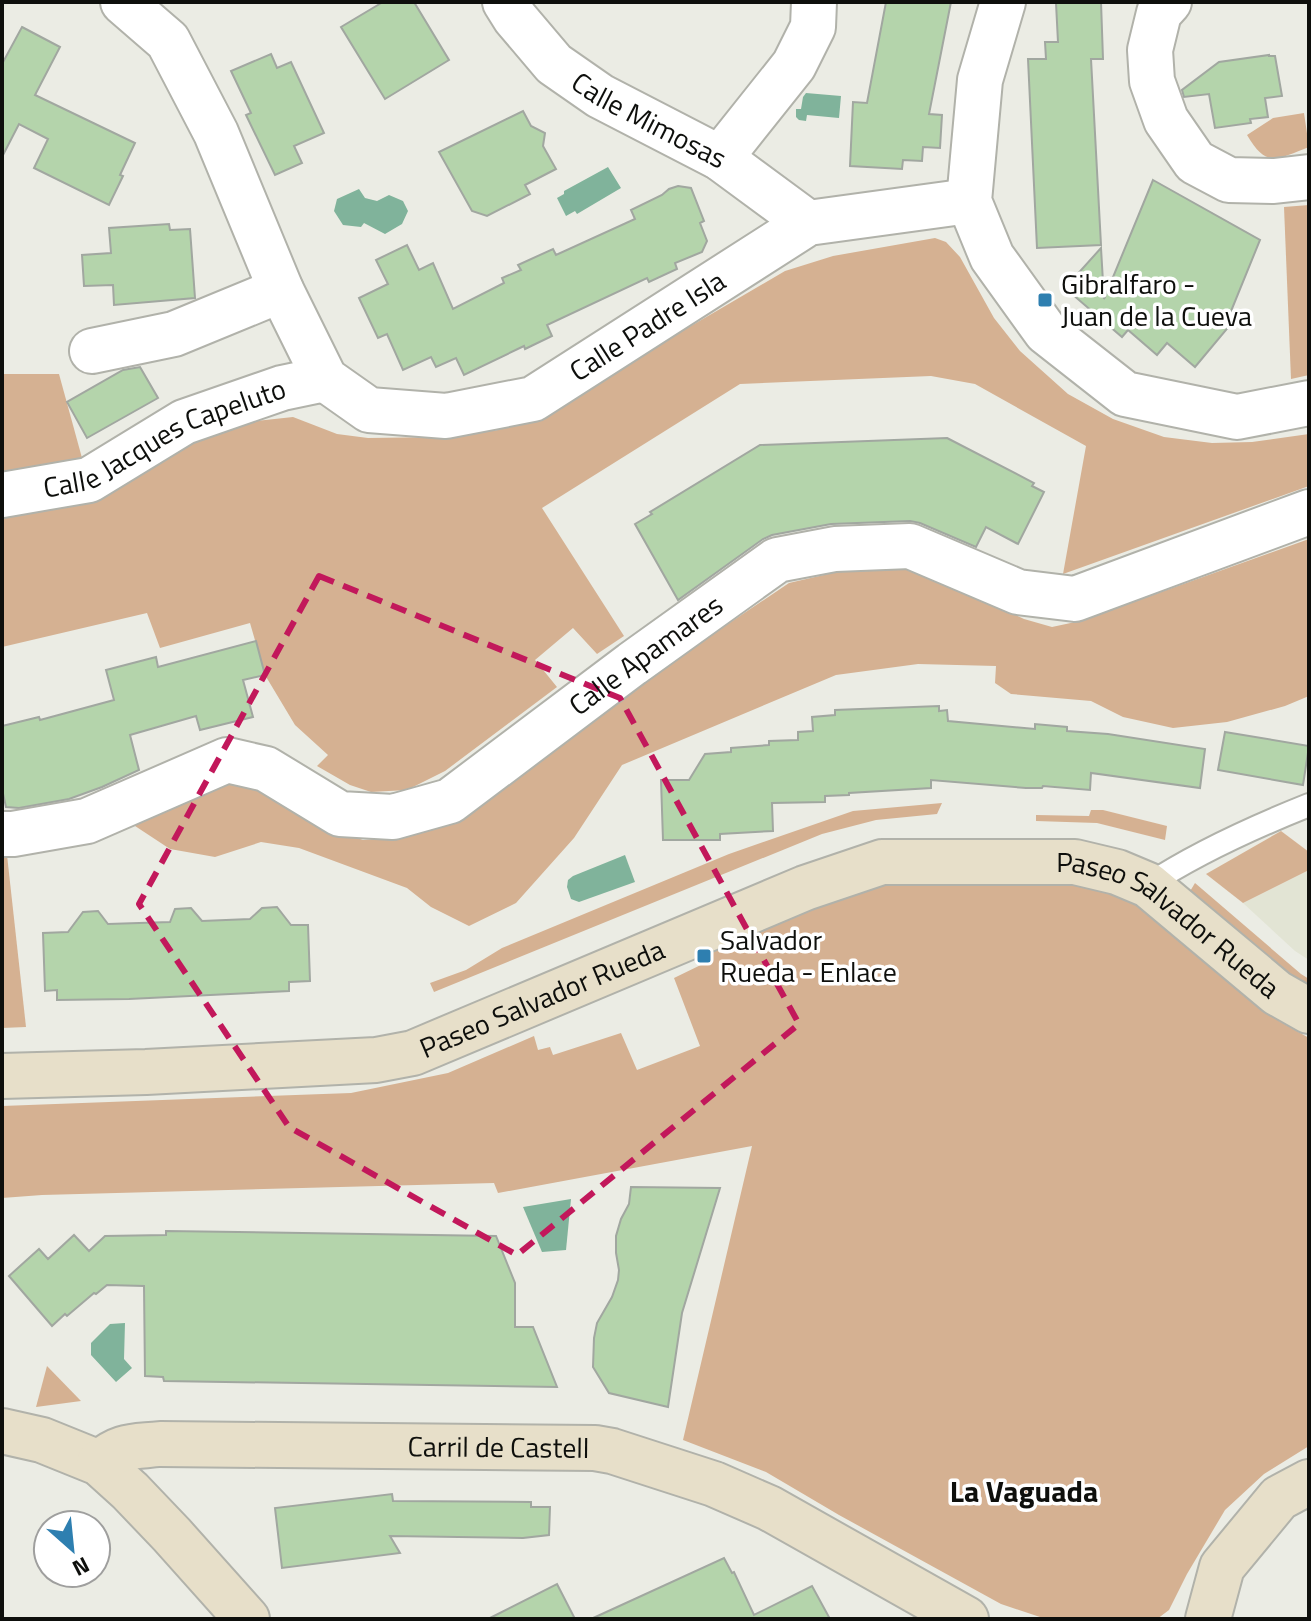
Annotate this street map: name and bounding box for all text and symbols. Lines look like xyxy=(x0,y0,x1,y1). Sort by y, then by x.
street label: Calle Mimosas xyxy=(563,61,735,179)
street label: Calle Padre Isla xyxy=(561,259,734,391)
place label: Gibralfaro - Juan de la Cueva xyxy=(1061,262,1252,337)
marker: Gibralfaro - Juan de la Cueva xyxy=(1036,291,1054,309)
street label: Calle Jacques Capeluto xyxy=(40,366,291,509)
street label: Calle Apamares xyxy=(559,583,732,726)
street label: Paseo Salvador Rueda xyxy=(1056,840,1290,1008)
place label: Salvador Rueda - Enlace xyxy=(720,918,897,993)
street label: Paseo Salvador Rueda xyxy=(413,928,671,1069)
marker: Salvador Rueda - Enlace xyxy=(695,947,713,965)
street label: Carril de Castell xyxy=(407,1424,590,1469)
district label: La Vaguada xyxy=(950,1468,1098,1514)
north arrow xyxy=(32,1509,112,1589)
text: N xyxy=(67,1548,96,1585)

